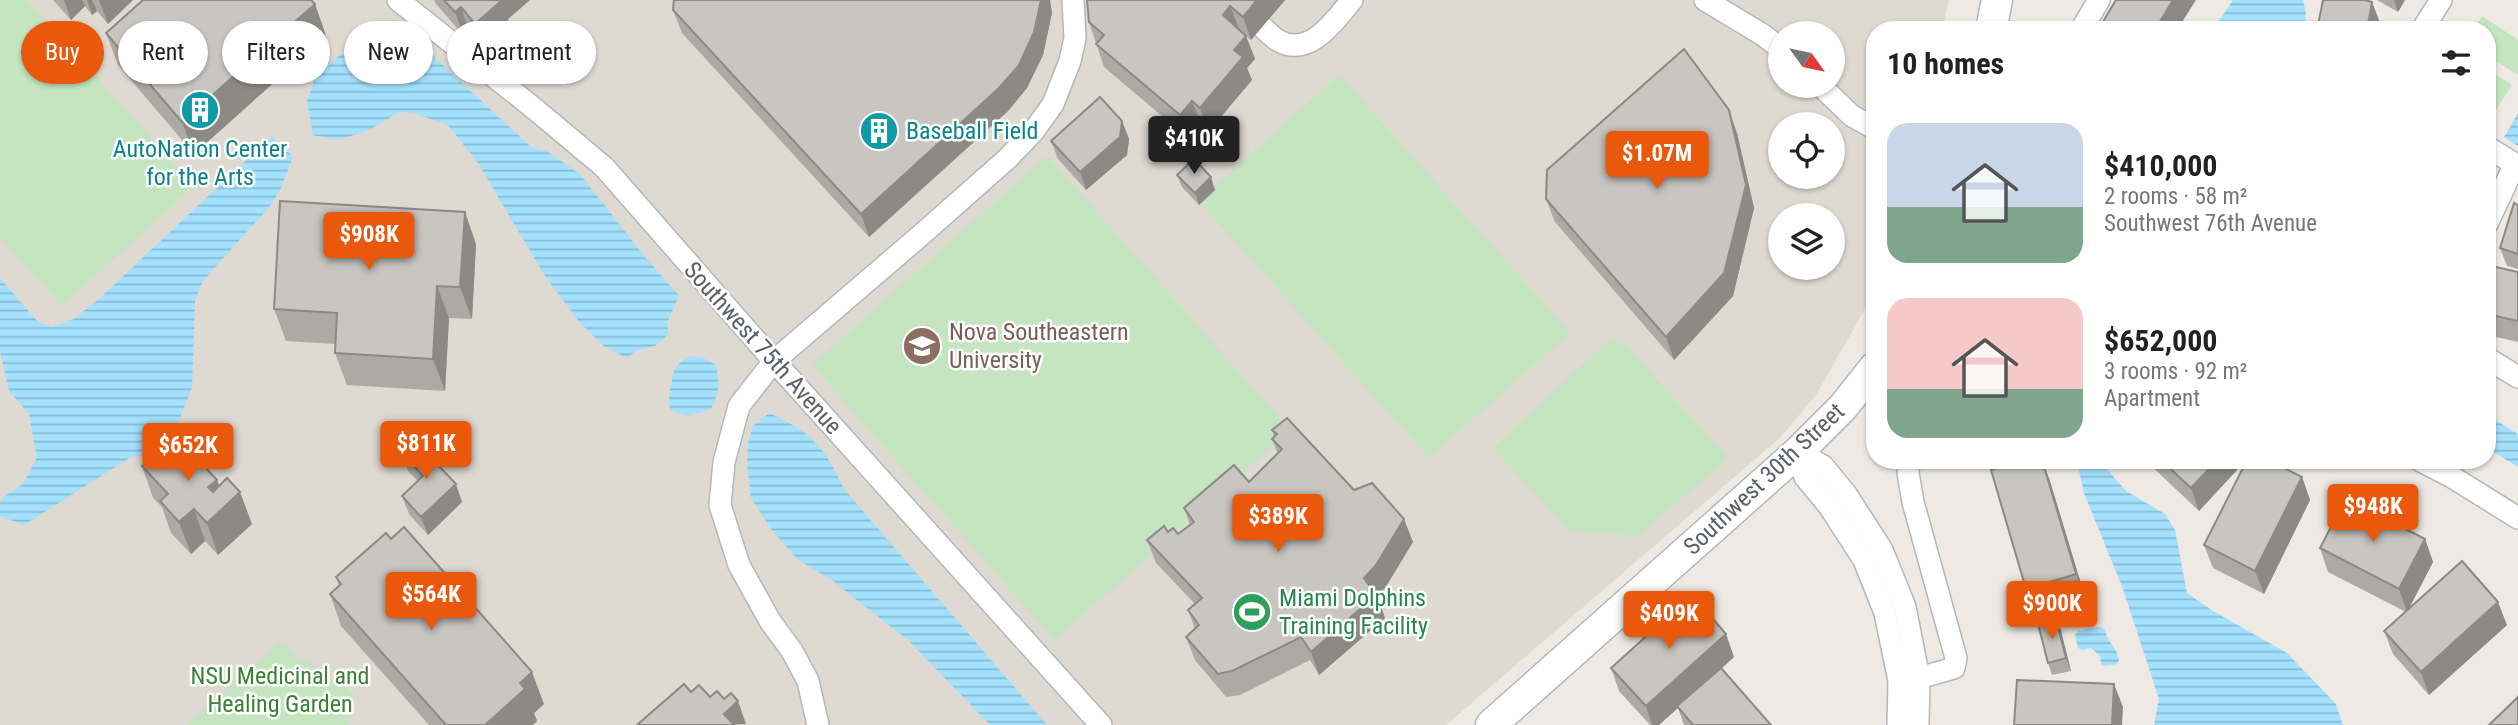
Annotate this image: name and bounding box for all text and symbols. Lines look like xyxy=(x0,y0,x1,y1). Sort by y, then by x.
chip: Buy xyxy=(21,21,104,84)
chip: Rent xyxy=(118,21,208,84)
chip: Filters xyxy=(222,21,330,84)
chip: New xyxy=(344,21,433,84)
chip: Apartment xyxy=(447,21,596,84)
north arrow xyxy=(1768,21,1844,98)
map controls xyxy=(1768,21,1845,280)
icon: filters xyxy=(2437,44,2475,82)
text: 10 homes xyxy=(1887,46,2004,81)
building icon: AutoNation Center for the Arts xyxy=(179,89,221,131)
building icon: Baseball Field xyxy=(858,110,900,152)
button: locate xyxy=(1768,112,1845,189)
pin: $410K xyxy=(1145,116,1243,176)
place label: Baseball Field xyxy=(906,117,1038,145)
text: $410K xyxy=(1164,125,1224,152)
pin: $1.07M xyxy=(1600,132,1714,191)
place label: AutoNation Center for the Arts xyxy=(113,135,287,191)
text: $1.07M xyxy=(1622,140,1692,167)
text: $410,000 xyxy=(2104,148,2217,183)
icon: home xyxy=(1943,151,2027,235)
text: 2 rooms · 58 m² xyxy=(2104,183,2247,210)
button: layers xyxy=(1768,203,1845,280)
text: Southwest 76th Avenue xyxy=(2104,210,2317,237)
pin: $908K xyxy=(320,212,418,272)
text: $908K xyxy=(339,221,399,248)
street label: Southwest 75th Avenue xyxy=(678,256,848,440)
place label: Nova Southeastern University xyxy=(949,318,1129,374)
text: $652,000 xyxy=(2104,323,2217,358)
school or university icon: Nova Southeastern University xyxy=(901,325,943,367)
icon: home xyxy=(1943,326,2027,410)
text: 3 rooms · 92 m² xyxy=(2104,358,2247,385)
text: Apartment xyxy=(2104,385,2200,412)
street label: Southwest 30th Street xyxy=(1678,397,1850,561)
pin: $811K xyxy=(377,421,475,481)
pin: $652K xyxy=(139,424,237,483)
text: $811K xyxy=(396,430,456,457)
text: $652K xyxy=(158,432,218,459)
pin: $948K xyxy=(2324,484,2422,544)
text: $948K xyxy=(2343,493,2403,520)
pin: $389K xyxy=(1229,494,1327,554)
text: $389K xyxy=(1248,503,1308,530)
pin: $564K xyxy=(382,572,480,632)
text: $564K xyxy=(401,581,461,608)
pin: $900K xyxy=(2003,582,2101,641)
place label: Miami Dolphins Training Facility xyxy=(1279,584,1428,640)
text: $900K xyxy=(2022,590,2082,617)
sports icon: Miami Dolphins Training Facility xyxy=(1231,591,1273,633)
pin: $409K xyxy=(1620,592,1718,651)
text: $409K xyxy=(1639,600,1699,627)
park label: NSU Medicinal and Healing Garden xyxy=(191,662,369,718)

